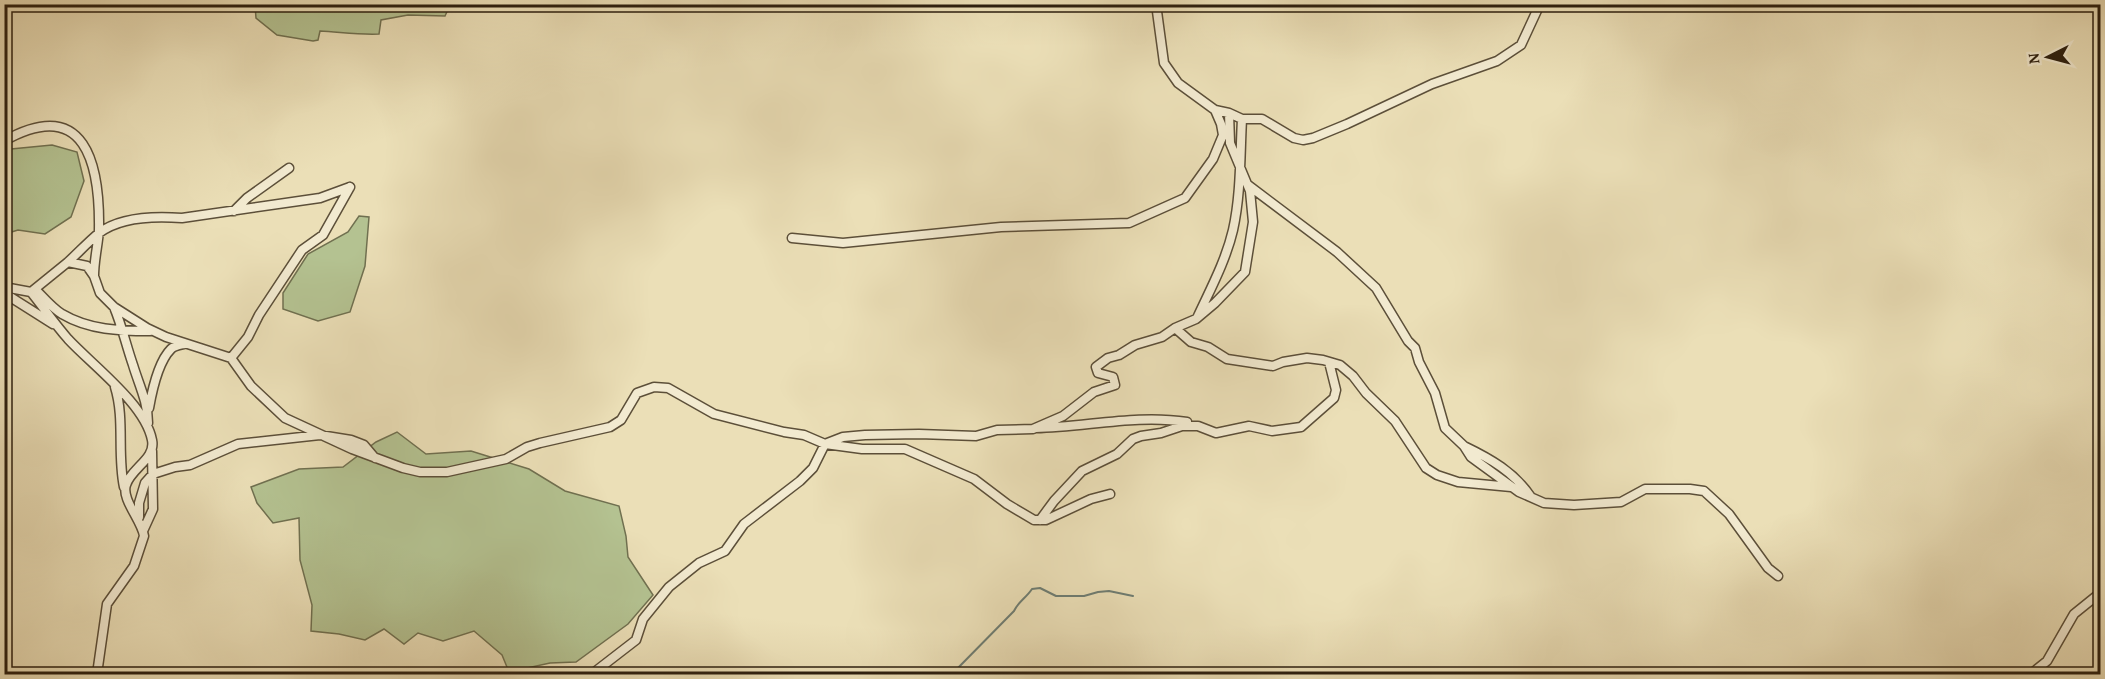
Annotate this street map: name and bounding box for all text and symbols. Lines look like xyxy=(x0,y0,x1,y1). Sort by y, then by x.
north arrow xyxy=(2018,27,2078,87)
text: N xyxy=(2021,52,2046,65)

